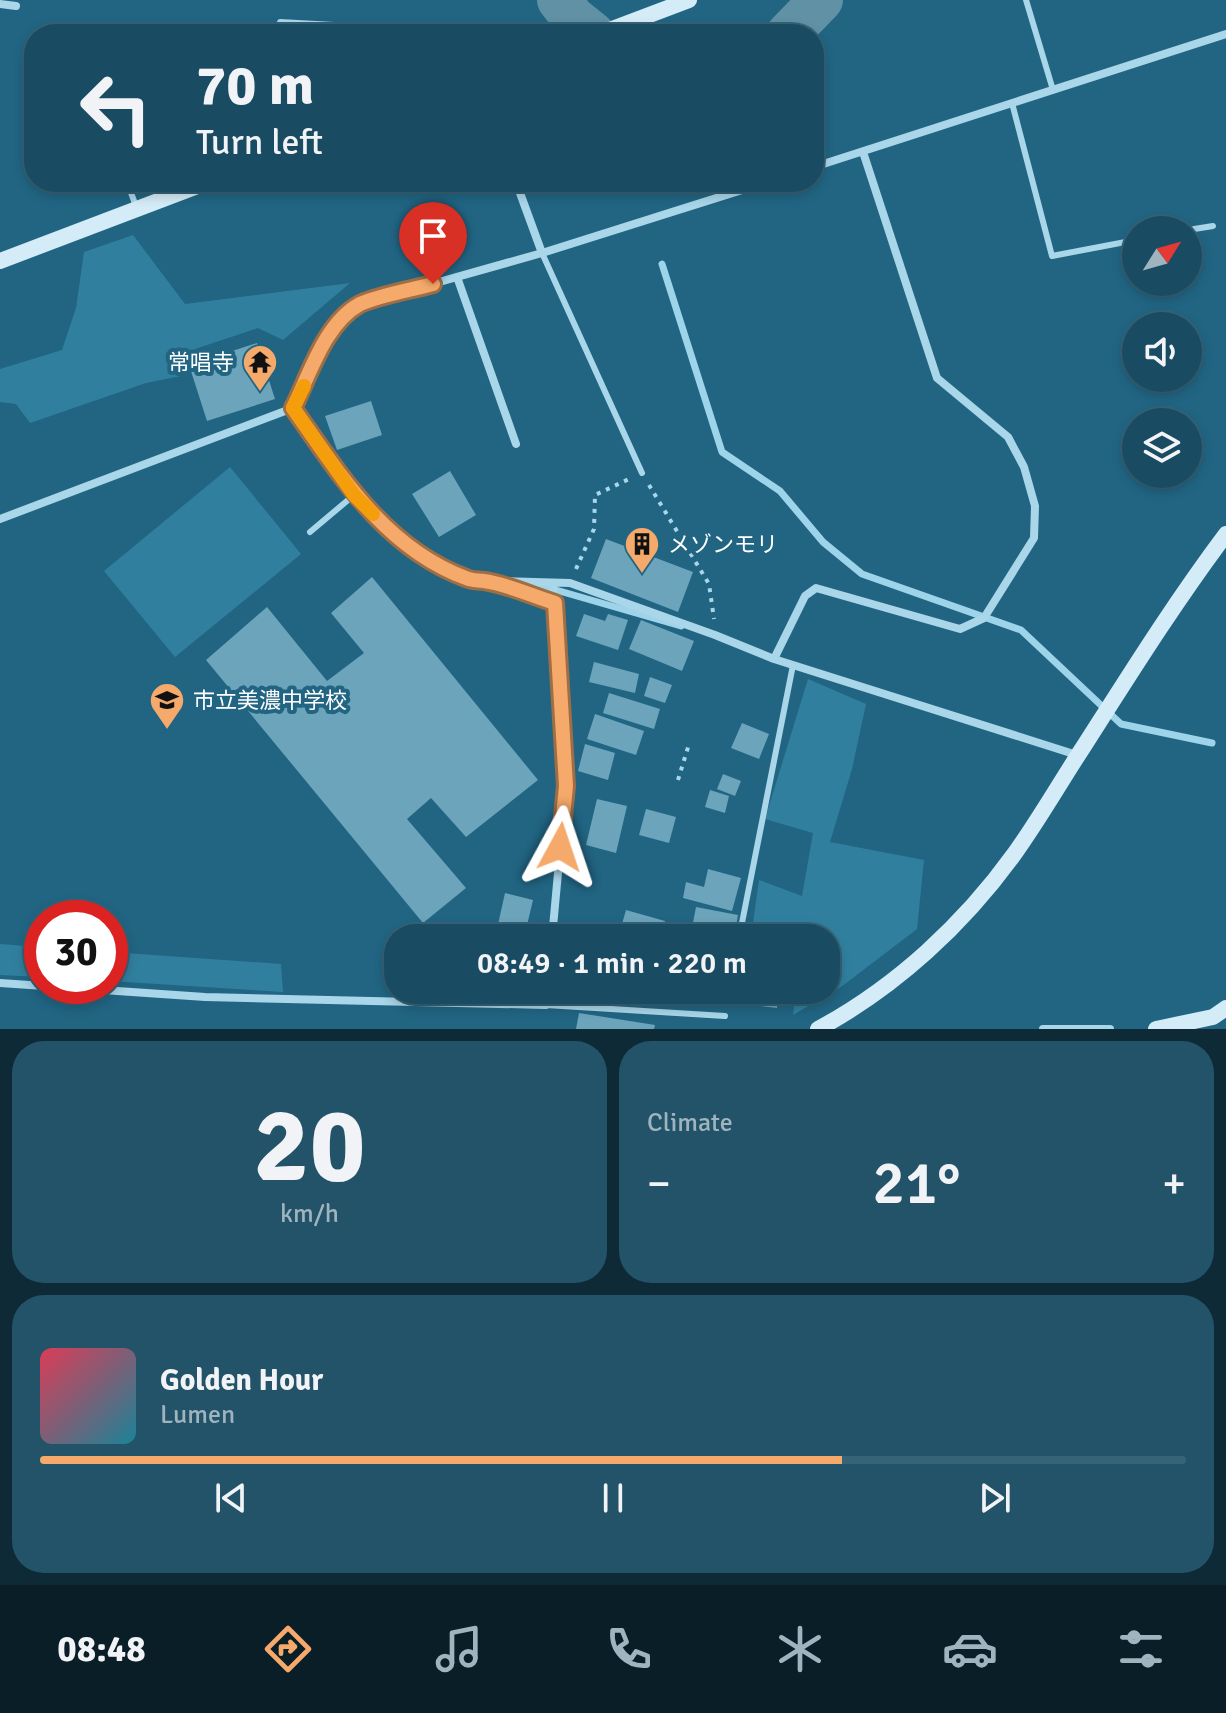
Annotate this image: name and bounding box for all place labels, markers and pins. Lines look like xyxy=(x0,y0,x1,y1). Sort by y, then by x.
pin xyxy=(399,202,467,284)
temple icon: 常唱寺 xyxy=(241,343,279,393)
place label: 常唱寺 xyxy=(168,349,234,376)
building icon: メゾンモリ xyxy=(623,525,661,575)
place label: メゾンモリ xyxy=(668,531,778,558)
school or university icon: 市立美濃中学校 xyxy=(148,681,186,731)
place label: 市立美濃中学校 xyxy=(193,687,347,714)

